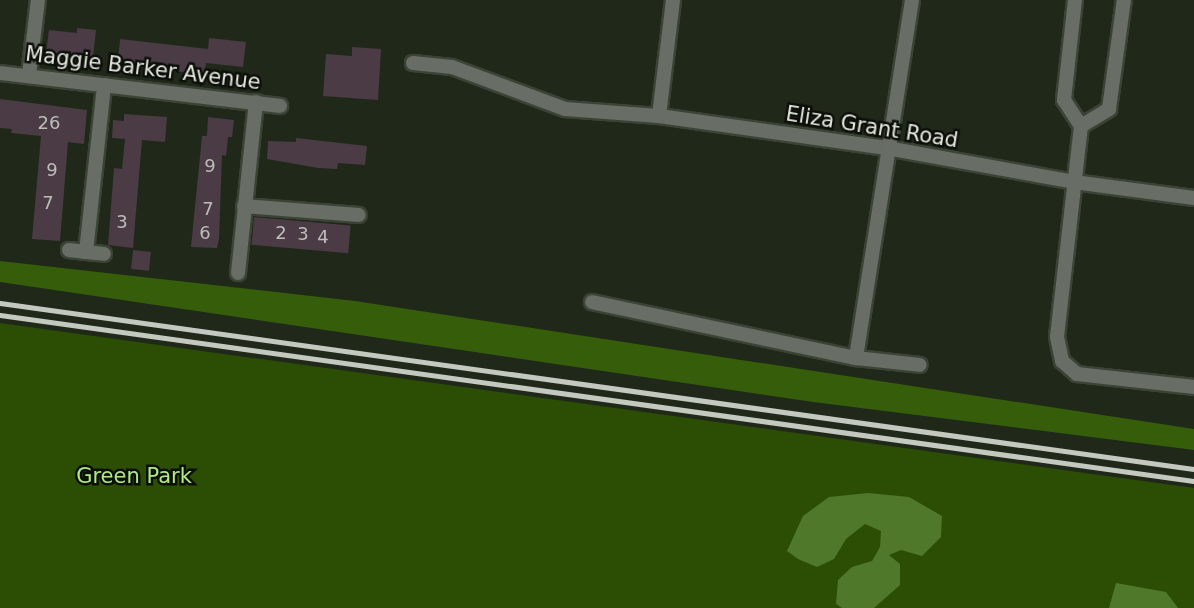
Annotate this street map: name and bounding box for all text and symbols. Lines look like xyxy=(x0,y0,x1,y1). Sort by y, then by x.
street label: Maggie Barker Avenue xyxy=(24,41,262,95)
street label: Eliza Grant Road xyxy=(784,101,960,153)
house number: 26 xyxy=(38,112,60,134)
house number: 9 xyxy=(204,155,216,177)
house number: 9 xyxy=(46,159,58,181)
house number: 7 xyxy=(42,192,54,214)
house number: 7 xyxy=(202,198,214,220)
house number: 3 xyxy=(116,211,128,233)
house number: 6 xyxy=(199,222,211,244)
house number: 2 xyxy=(275,222,287,244)
house number: 3 xyxy=(297,223,309,245)
house number: 4 xyxy=(317,226,329,248)
park label: Green Park xyxy=(76,463,192,489)

